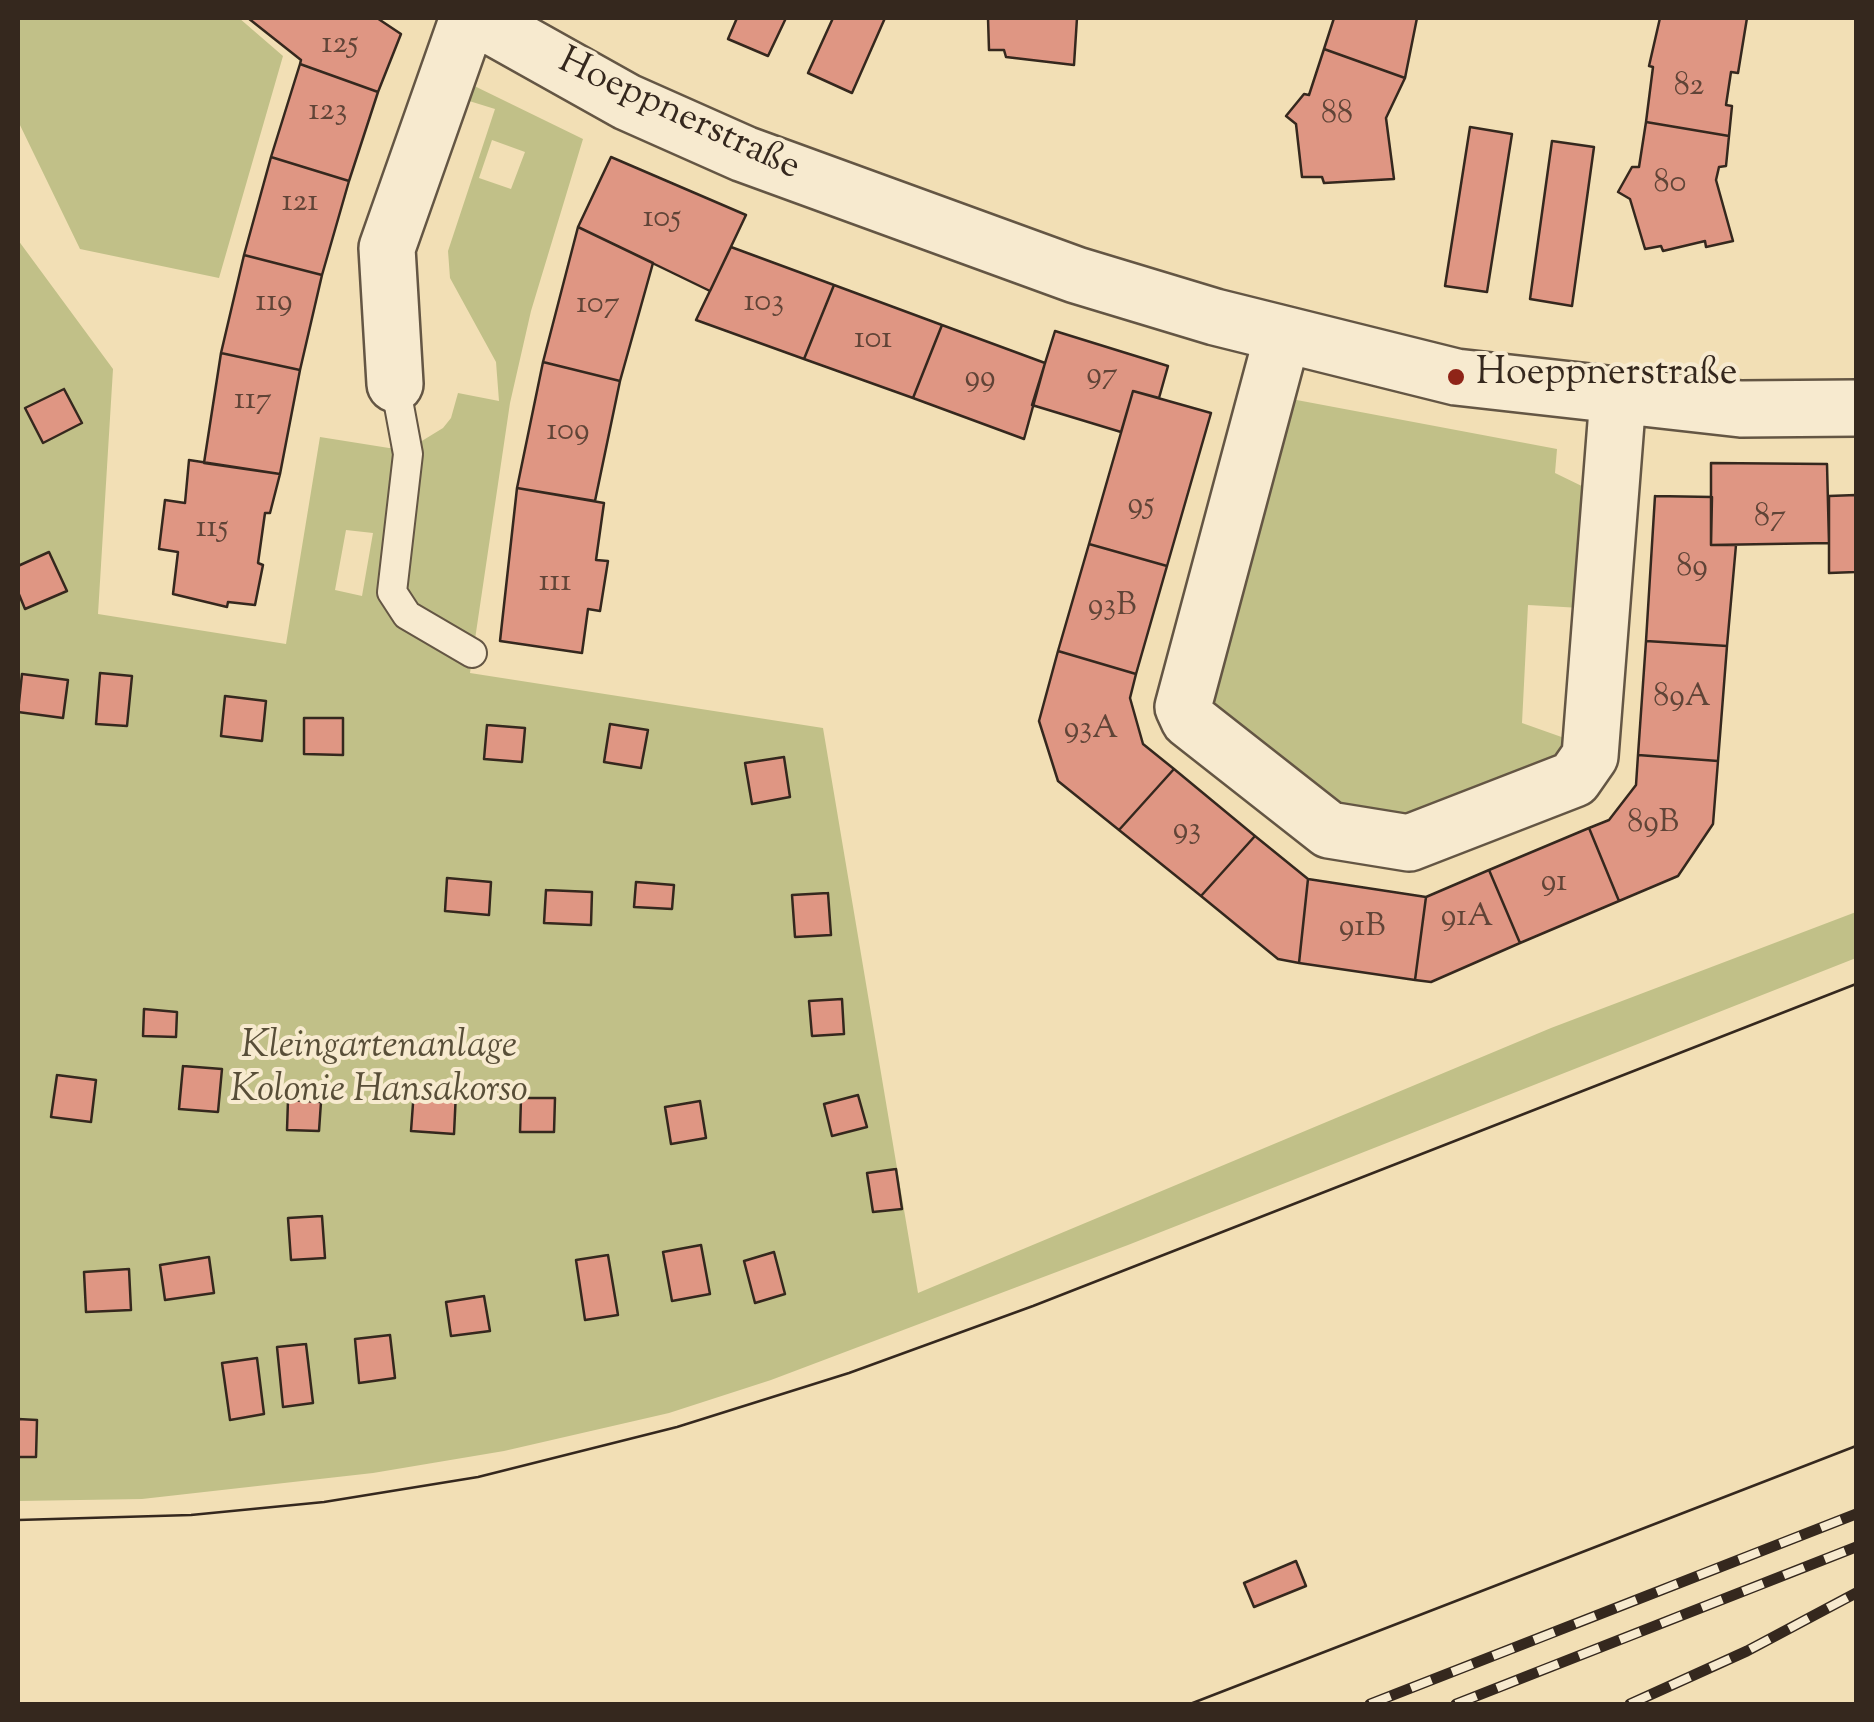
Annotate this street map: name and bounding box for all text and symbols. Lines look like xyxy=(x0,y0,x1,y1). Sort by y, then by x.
house number: 125 xyxy=(322,28,358,66)
street label: Hoeppnerstraße xyxy=(550,41,806,193)
house number: 82 xyxy=(1674,70,1704,108)
house number: 123 xyxy=(309,95,347,133)
house number: 88 xyxy=(1321,98,1353,136)
house number: 80 xyxy=(1654,167,1686,205)
house number: 121 xyxy=(282,186,318,224)
house number: 105 xyxy=(643,202,681,240)
house number: 119 xyxy=(256,286,292,324)
house number: 103 xyxy=(744,286,784,324)
house number: 107 xyxy=(576,288,620,326)
house number: 101 xyxy=(854,323,892,361)
place label: Hoeppnerstraße xyxy=(1476,354,1737,400)
house number: 97 xyxy=(1086,359,1118,397)
house number: 99 xyxy=(964,362,996,400)
marker: Hoeppnerstraße xyxy=(1445,366,1467,388)
house number: 117 xyxy=(234,384,272,422)
house number: 109 xyxy=(546,415,590,453)
house number: 95 xyxy=(1128,489,1154,527)
house number: 87 xyxy=(1754,501,1786,539)
house number: 115 xyxy=(196,512,228,550)
house number: 89 xyxy=(1676,551,1708,589)
house number: 111 xyxy=(539,566,571,604)
house number: 93B xyxy=(1088,590,1136,628)
house number: 89A xyxy=(1653,681,1711,719)
house number: 93A xyxy=(1064,713,1118,751)
house number: 89B xyxy=(1627,807,1679,845)
house number: 93 xyxy=(1173,814,1201,852)
house number: 91 xyxy=(1541,866,1567,904)
house number: 91A xyxy=(1441,901,1493,939)
house number: 91B xyxy=(1339,911,1385,949)
park label: Kleingartenanlage Kolonie Hansakorso xyxy=(230,1027,528,1116)

